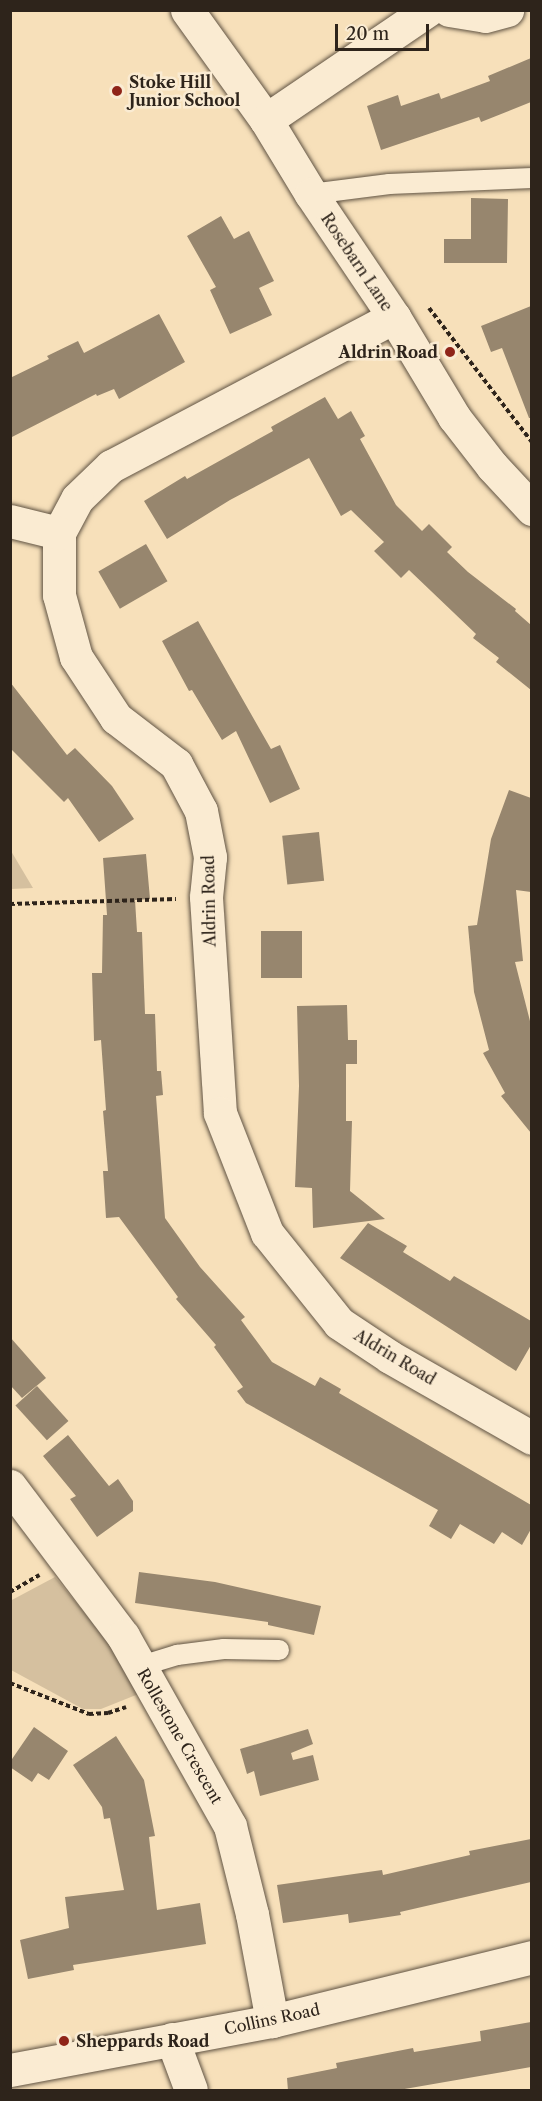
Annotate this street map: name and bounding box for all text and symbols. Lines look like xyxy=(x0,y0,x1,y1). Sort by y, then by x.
scale bar xyxy=(338,12,432,50)
text: 20 m xyxy=(346,23,389,45)
place label: Stoke Hill Junior School xyxy=(129,72,240,110)
marker: Stoke Hill Junior School xyxy=(110,84,124,98)
street label: Rosebarn Lane xyxy=(317,209,397,315)
place label: Aldrin Road xyxy=(339,342,438,362)
marker: Aldrin Road xyxy=(443,345,457,359)
street label: Aldrin Road xyxy=(199,855,219,947)
street label: Aldrin Road xyxy=(351,1325,439,1389)
street label: Rollestone Crescent xyxy=(133,1665,227,1807)
street label: Collins Road xyxy=(222,1999,322,2039)
place label: Sheppards Road xyxy=(76,2031,210,2051)
marker: Sheppards Road xyxy=(57,2034,71,2048)

